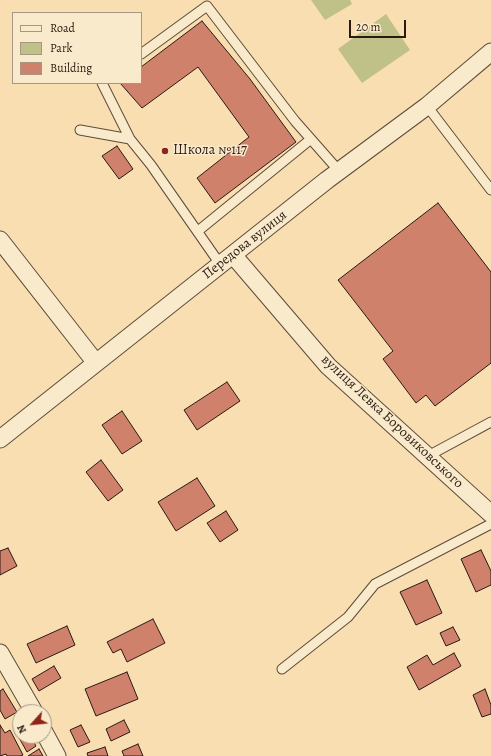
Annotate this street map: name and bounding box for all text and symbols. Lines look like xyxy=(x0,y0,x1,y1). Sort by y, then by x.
legend xyxy=(12,12,142,84)
scale bar xyxy=(351,12,408,38)
text: 20 m xyxy=(356,19,380,35)
text: Road xyxy=(50,20,75,36)
text: Park xyxy=(50,40,73,56)
text: Building xyxy=(50,60,92,76)
place label: Школа №117 xyxy=(173,143,247,159)
marker: Школа №117 xyxy=(160,146,170,156)
street label: Передова вулиця xyxy=(200,207,290,283)
street label: вулиця Левка Боровиковського xyxy=(317,352,467,492)
north arrow xyxy=(12,704,52,744)
text: N xyxy=(13,722,30,736)

